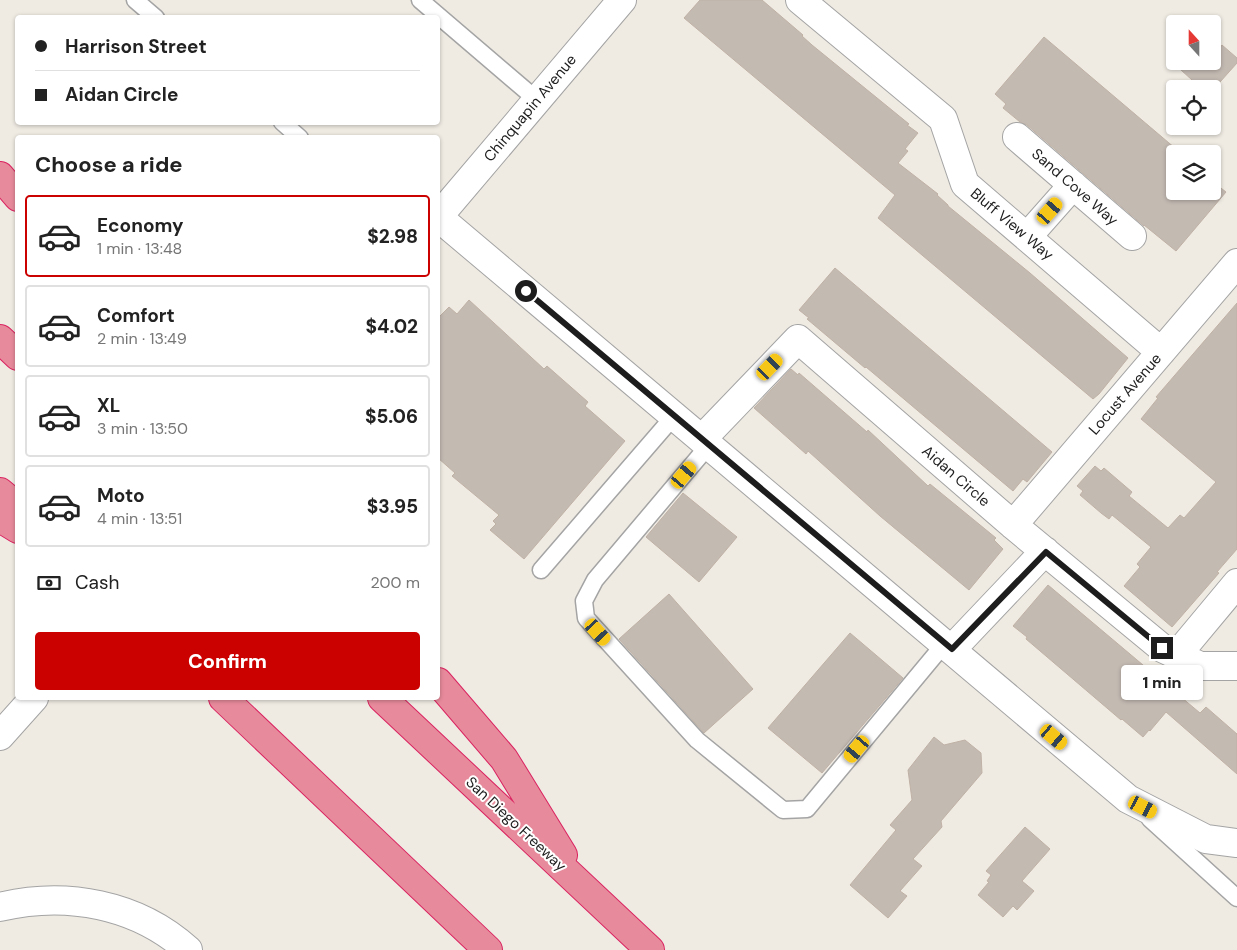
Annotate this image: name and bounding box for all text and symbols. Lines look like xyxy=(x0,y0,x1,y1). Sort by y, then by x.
north arrow xyxy=(1166,15,1221,70)
map controls xyxy=(1166,15,1221,200)
text: Harrison Street xyxy=(65,34,207,59)
street label: Chinquapin Avenue xyxy=(479,50,581,166)
button: locate xyxy=(1166,80,1221,135)
text: Aidan Circle xyxy=(65,82,178,107)
street label: Sand Cove Way xyxy=(1028,144,1123,230)
button: layers xyxy=(1166,145,1221,200)
text: Choose a ride xyxy=(35,150,183,179)
street label: Bluff View Way xyxy=(966,183,1058,265)
car xyxy=(1034,195,1065,227)
text: Economy xyxy=(97,213,184,238)
icon: car xyxy=(37,214,82,259)
text: $2.98 xyxy=(367,224,418,249)
text: 1 min · 13:48 xyxy=(97,238,182,259)
route start xyxy=(515,280,537,302)
text: Comfort xyxy=(97,303,175,328)
icon: car xyxy=(37,304,82,349)
text: $4.02 xyxy=(366,314,418,339)
text: 2 min · 13:49 xyxy=(97,328,187,349)
street label: Locust Avenue xyxy=(1084,349,1166,439)
car xyxy=(754,351,785,383)
text: XL xyxy=(97,393,120,418)
icon: car xyxy=(37,394,82,439)
text: $5.06 xyxy=(365,404,418,429)
text: 3 min · 13:50 xyxy=(97,418,188,439)
street label: Aidan Circle xyxy=(918,441,994,511)
car xyxy=(668,459,699,491)
text: Moto xyxy=(97,483,145,508)
icon: car xyxy=(37,484,82,529)
text: $3.95 xyxy=(367,494,418,519)
text: 4 min · 13:51 xyxy=(97,508,182,529)
icon: cash xyxy=(35,569,63,597)
text: Cash xyxy=(75,570,119,595)
text: 200 m xyxy=(371,572,420,593)
car xyxy=(582,616,613,648)
button: Confirm xyxy=(35,632,420,690)
route end xyxy=(1151,637,1173,659)
callout: 1 min xyxy=(1121,666,1203,700)
text: 1 min xyxy=(1142,672,1182,693)
car xyxy=(1037,722,1070,752)
car xyxy=(841,733,872,765)
street label: San Diego Freeway xyxy=(462,772,571,876)
car xyxy=(1126,794,1159,820)

